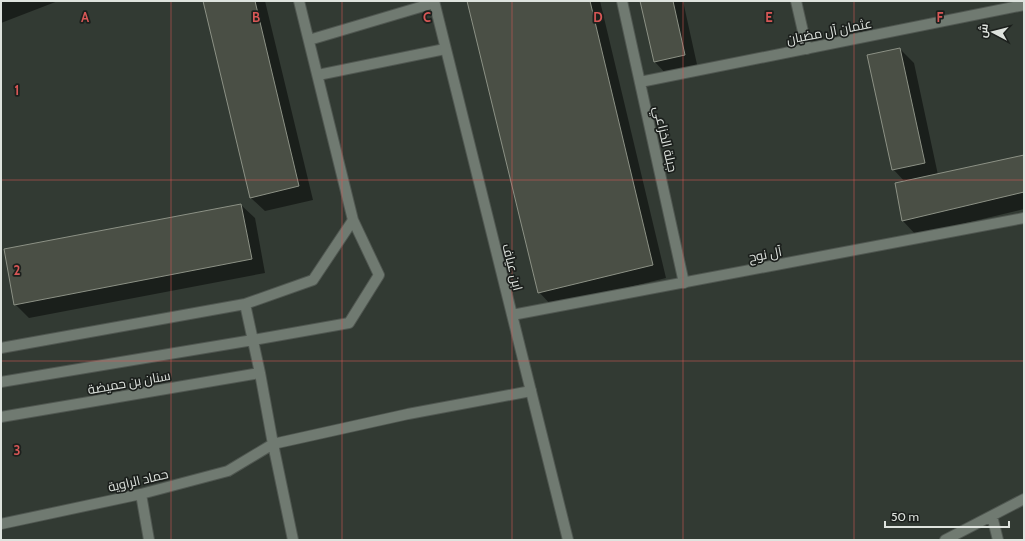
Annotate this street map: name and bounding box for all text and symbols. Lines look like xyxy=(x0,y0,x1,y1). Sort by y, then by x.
text: A xyxy=(81,9,90,25)
text: B xyxy=(252,9,260,25)
text: C xyxy=(423,9,431,25)
text: D xyxy=(593,9,603,25)
text: E xyxy=(765,9,773,25)
text: F xyxy=(937,9,944,25)
north arrow xyxy=(973,12,1013,52)
street label: عثمان آل مضيان xyxy=(785,15,873,48)
text: ش xyxy=(975,23,991,39)
text: 1 xyxy=(15,82,19,98)
street label: جبلة الخزاعي xyxy=(648,105,681,174)
street label: ابن عياف xyxy=(499,242,527,292)
street label: آل نوح xyxy=(747,243,784,266)
text: 2 xyxy=(14,262,21,278)
street label: سنان بن حميضة xyxy=(86,367,172,397)
text: 3 xyxy=(13,442,21,458)
street label: حماد الراوية xyxy=(106,465,170,495)
scale bar xyxy=(885,503,1009,529)
text: 50 m xyxy=(891,509,919,524)

